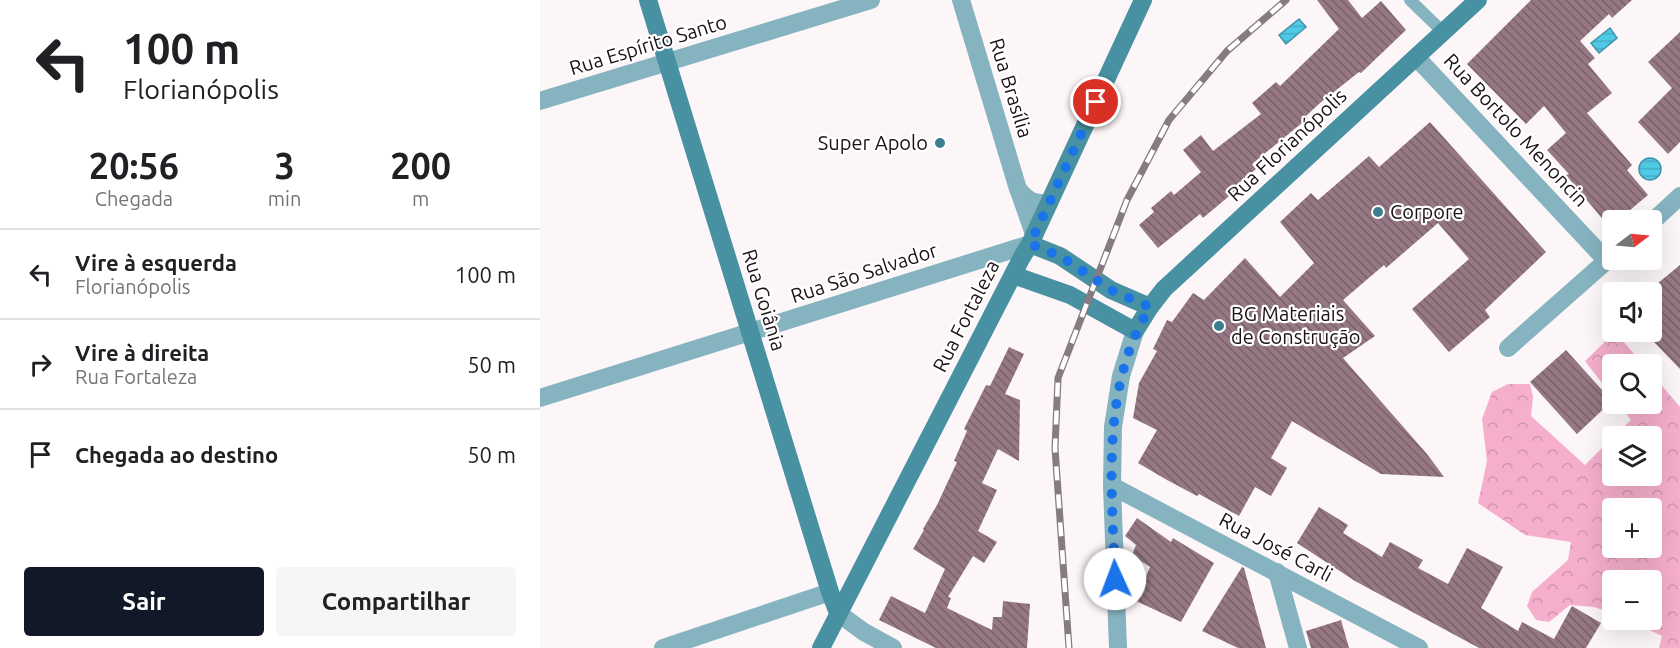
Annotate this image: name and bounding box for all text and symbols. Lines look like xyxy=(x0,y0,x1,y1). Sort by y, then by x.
street label: Rua Espírito Santo xyxy=(566,10,729,79)
icon: left xyxy=(24,24,102,102)
text: 100 m xyxy=(123,25,240,72)
street label: Rua Brasília xyxy=(985,35,1038,141)
street label: Rua Bortolo Menoncin xyxy=(1440,49,1593,211)
text: Florianópolis xyxy=(123,74,279,104)
pin xyxy=(1070,76,1121,127)
street label: Rua Florianópolis xyxy=(1222,84,1351,206)
icon: arrive xyxy=(1079,85,1112,118)
place label: Super Apolo xyxy=(818,131,928,154)
marker: Super Apolo xyxy=(933,136,947,150)
text: 20:56 xyxy=(89,145,179,186)
text: 3 xyxy=(274,145,295,186)
text: 200 xyxy=(390,145,451,186)
text: Chegada xyxy=(95,187,173,210)
text: min xyxy=(268,187,301,210)
text: m xyxy=(412,187,429,210)
place label: Corpore xyxy=(1390,200,1464,223)
marker: Corpore xyxy=(1371,205,1385,219)
north arrow xyxy=(1602,210,1662,270)
map controls xyxy=(1602,210,1662,630)
street label: Rua São Salvador xyxy=(788,238,940,307)
street label: Rua Goiânia xyxy=(738,246,791,354)
text: Vire à esquerda xyxy=(75,250,237,275)
street label: Rua Fortaleza xyxy=(928,256,1004,375)
icon: left xyxy=(24,258,57,291)
text: 100 m xyxy=(455,262,516,287)
text: Florianópolis xyxy=(75,275,190,298)
button: sound xyxy=(1602,282,1662,342)
place label: BG Materiais de Construção xyxy=(1231,302,1360,348)
marker: BG Materiais de Construção xyxy=(1212,319,1226,333)
text: Vire à direita xyxy=(75,340,209,365)
icon: right xyxy=(24,348,57,381)
text: 50 m xyxy=(467,352,516,377)
button: search xyxy=(1602,354,1662,414)
text: Rua Fortaleza xyxy=(75,365,197,388)
button: layers xyxy=(1602,426,1662,486)
icon: arrive xyxy=(24,438,57,471)
text: Chegada ao destino xyxy=(75,442,278,467)
text: 50 m xyxy=(467,442,516,467)
button: + xyxy=(1602,498,1662,558)
street label: Rua José Carli xyxy=(1216,507,1337,586)
position arrow xyxy=(1083,547,1147,611)
button: Sair xyxy=(24,567,264,636)
button: Compartilhar xyxy=(276,567,516,636)
button: − xyxy=(1602,570,1662,630)

